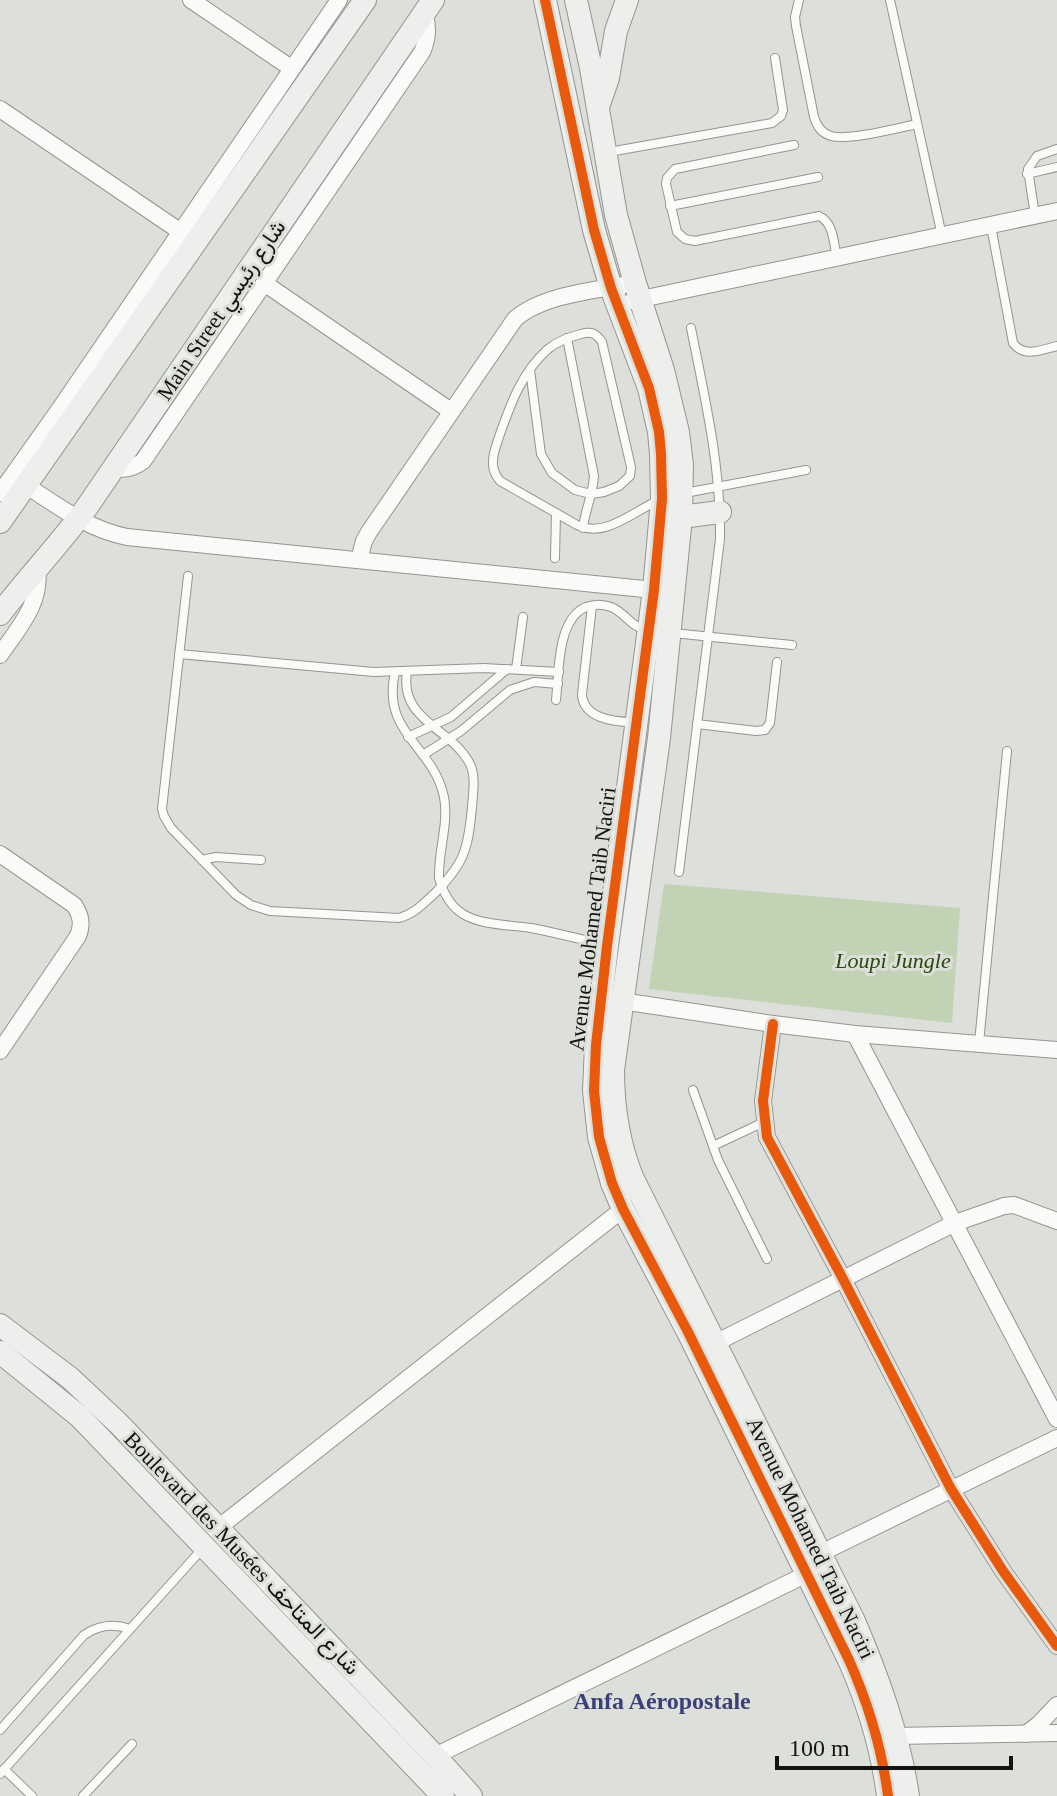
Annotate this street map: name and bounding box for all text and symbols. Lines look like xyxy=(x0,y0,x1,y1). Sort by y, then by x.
street label: Main Street شارع رئيسي xyxy=(151,215,296,408)
street label: Avenue Mohamed Taib Naciri xyxy=(563,786,621,1052)
park label: Loupi Jungle xyxy=(834,948,951,973)
street label: Avenue Mohamed Taib Naciri xyxy=(741,1413,881,1663)
street label: Boulevard des Musées شارع المتاحف xyxy=(118,1426,365,1681)
district label: Anfa Aéropostale xyxy=(573,1688,751,1714)
scale bar xyxy=(777,1720,1011,1770)
text: 100 m xyxy=(789,1735,850,1761)

